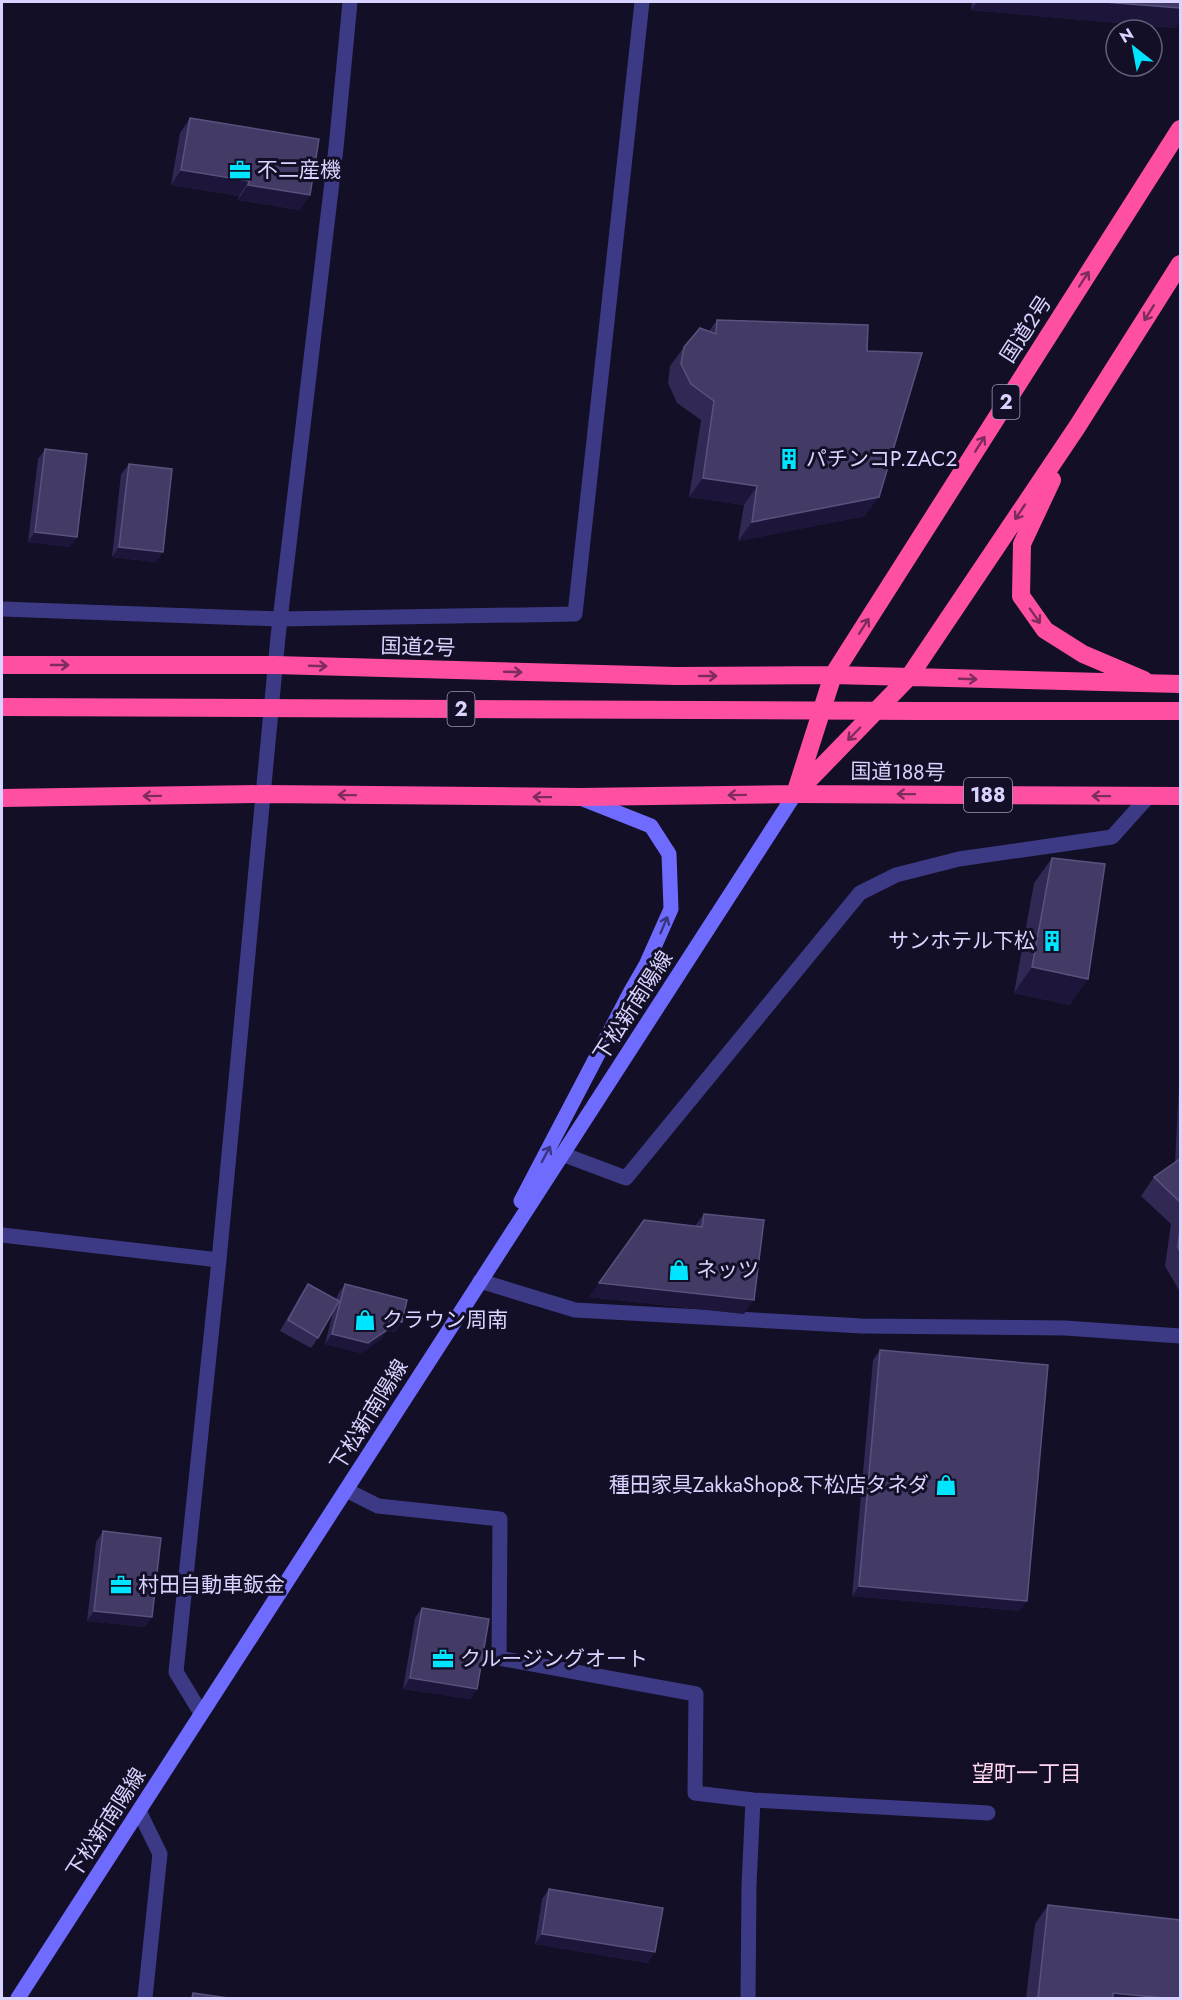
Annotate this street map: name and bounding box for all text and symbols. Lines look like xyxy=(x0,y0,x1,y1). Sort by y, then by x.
north arrow xyxy=(1104,18,1164,78)
text: N xyxy=(1115,22,1138,49)
place label: 不二産機 xyxy=(257,155,341,185)
office icon: 不二産機 xyxy=(228,158,252,182)
one-way arrow xyxy=(1079,271,1091,288)
street label: 国道2号 xyxy=(993,289,1059,369)
one-way arrow xyxy=(1143,304,1155,321)
road number: 2 xyxy=(992,385,1020,419)
one-way arrow xyxy=(973,435,986,452)
place label: パチンコP.ZAC2 xyxy=(806,444,957,474)
building icon: パチンコP.ZAC2 xyxy=(777,447,801,471)
one-way arrow xyxy=(1014,503,1026,520)
one-way arrow xyxy=(1029,607,1041,623)
one-way arrow xyxy=(858,618,870,635)
street label: 国道2号 xyxy=(380,631,456,663)
one-way arrow xyxy=(49,659,69,671)
one-way arrow xyxy=(307,661,327,672)
one-way arrow xyxy=(502,666,522,677)
one-way arrow xyxy=(697,670,717,682)
one-way arrow xyxy=(957,673,977,685)
road number: 2 xyxy=(448,692,474,726)
one-way arrow xyxy=(846,726,861,741)
street label: 国道188号 xyxy=(850,756,946,788)
road number: 188 xyxy=(964,778,1012,812)
one-way arrow xyxy=(337,789,357,801)
one-way arrow xyxy=(727,789,747,801)
one-way arrow xyxy=(897,789,917,800)
one-way arrow xyxy=(142,790,162,802)
one-way arrow xyxy=(1092,790,1112,802)
one-way arrow xyxy=(532,791,552,803)
one-way arrow xyxy=(659,916,670,935)
place label: サンホテル下松 xyxy=(888,926,1035,956)
building icon: サンホテル下松 xyxy=(1040,929,1064,953)
street label: 下松新南陽線 xyxy=(586,945,680,1067)
one-way arrow xyxy=(540,1146,552,1164)
place label: ネッツ xyxy=(696,1255,759,1285)
shop icon: ネッツ xyxy=(667,1258,691,1282)
place label: クラウン周南 xyxy=(382,1305,508,1335)
shop icon: クラウン周南 xyxy=(353,1308,377,1332)
street label: 下松新南陽線 xyxy=(323,1354,415,1476)
place label: 種田家具ZakkaShop&下松店タネダ xyxy=(609,1470,929,1500)
shop icon: 種田家具ZakkaShop&下松店タネダ xyxy=(934,1473,958,1497)
place label: 村田自動車鈑金 xyxy=(138,1570,285,1600)
office icon: 村田自動車鈑金 xyxy=(109,1573,133,1597)
place label: クルージングオート xyxy=(460,1644,648,1674)
office icon: クルージングオート xyxy=(431,1647,455,1671)
district label: 望町一丁目 xyxy=(972,1757,1082,1789)
street label: 下松新南陽線 xyxy=(59,1762,153,1884)

